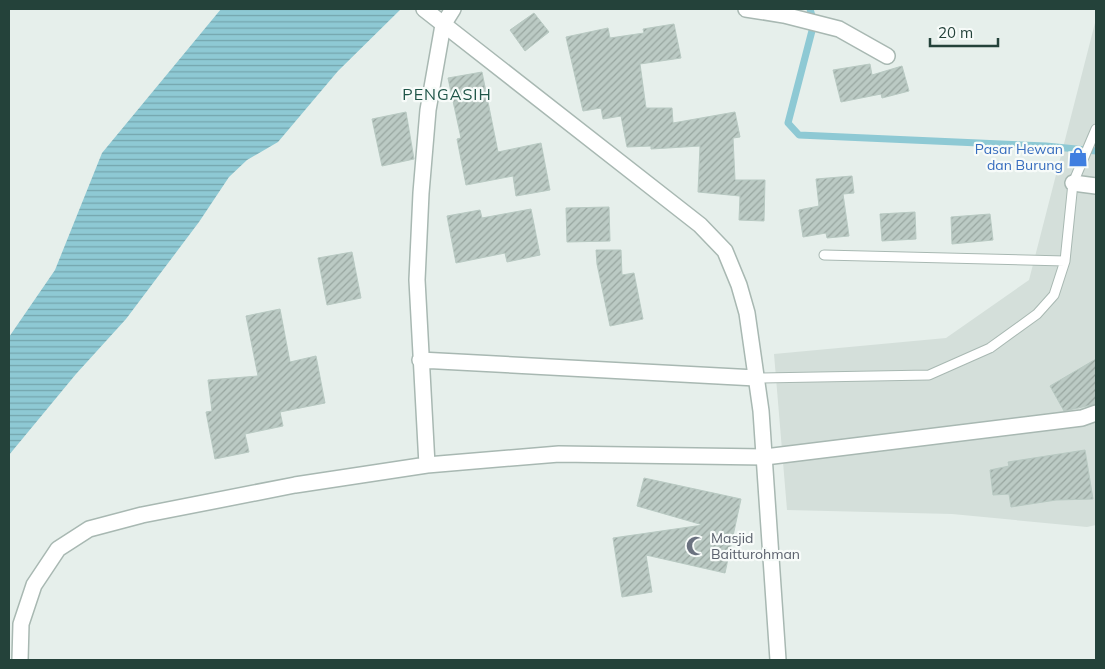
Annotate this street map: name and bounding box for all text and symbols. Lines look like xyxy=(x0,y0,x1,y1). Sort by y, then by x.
scale bar xyxy=(930,15,998,47)
text: 20 m xyxy=(938,23,973,42)
district label: PENGASIH xyxy=(402,84,492,104)
place label: Pasar Hewan dan Burung xyxy=(975,140,1063,174)
shop icon: Pasar Hewan dan Burung xyxy=(1067,146,1089,168)
place label: Masjid Baitturohman xyxy=(711,529,800,563)
mosque icon: Masjid Baitturohman xyxy=(685,535,707,557)

